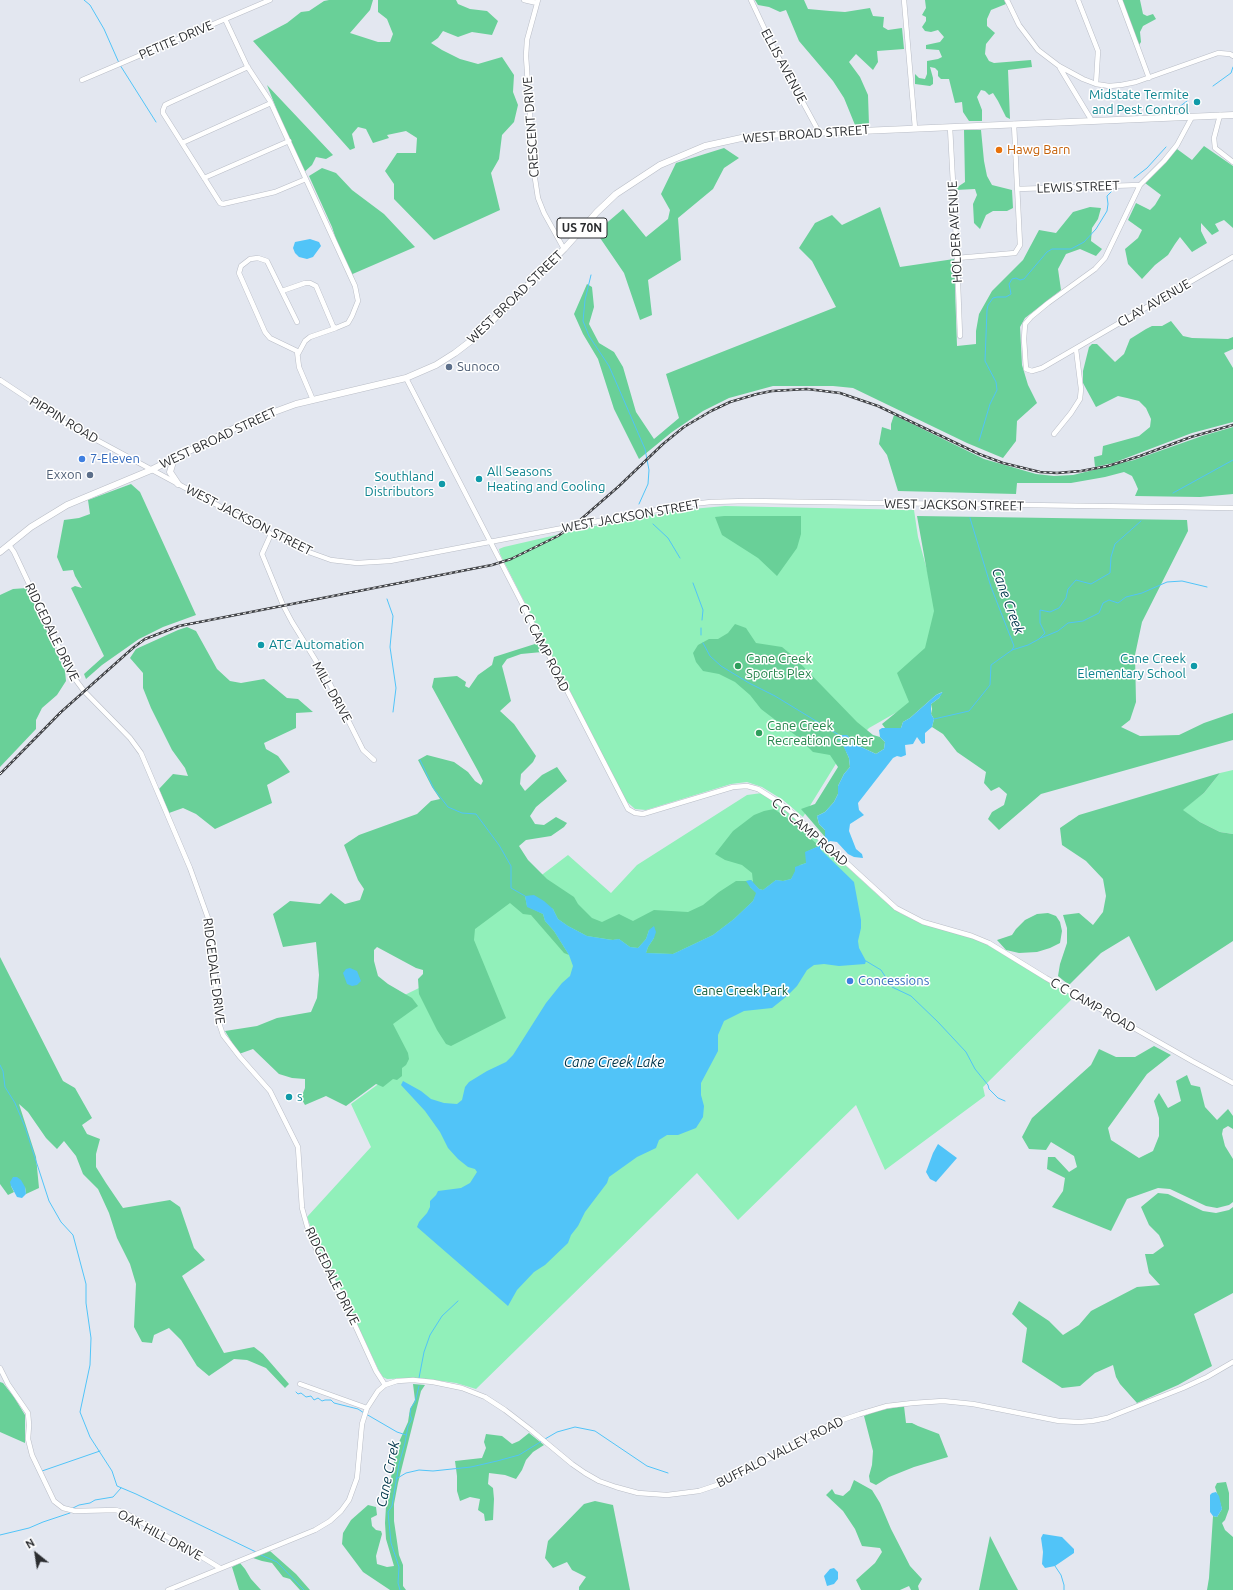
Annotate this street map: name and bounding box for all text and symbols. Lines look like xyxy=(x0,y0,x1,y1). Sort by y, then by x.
street label: PETITE DRIVE xyxy=(136,17,216,63)
street label: ELLIS AVENUE xyxy=(758,26,810,106)
street label: CRESCENT DRIVE xyxy=(520,76,542,178)
place label: Midstate Termite and Pest Control xyxy=(1089,87,1189,118)
marker: Midstate Termite and Pest Control xyxy=(1192,97,1202,107)
street label: WEST BROAD STREET xyxy=(742,122,870,146)
place label: Hawg Barn xyxy=(1007,142,1071,158)
marker: Hawg Barn xyxy=(994,145,1004,155)
street label: LEWIS STREET xyxy=(1036,178,1120,196)
street label: HOLDER AVENUE xyxy=(945,181,965,283)
road number: US 70N xyxy=(557,218,607,238)
street label: WEST BROAD STREET xyxy=(464,247,566,347)
street label: CLAY AVENUE xyxy=(1115,276,1193,330)
place label: Sunoco xyxy=(457,359,500,375)
marker: Sunoco xyxy=(444,362,454,372)
street label: PIPPIN ROAD xyxy=(27,393,101,447)
street label: WEST BROAD STREET xyxy=(157,404,279,472)
place label: 7-Eleven xyxy=(90,451,140,467)
marker: 7-Eleven xyxy=(77,454,87,464)
place label: All Seasons Heating and Cooling xyxy=(487,464,605,495)
place label: Exxon xyxy=(46,467,82,483)
place label: Southland Distributors xyxy=(365,469,434,500)
marker: Exxon xyxy=(85,470,95,480)
marker: All Seasons Heating and Cooling xyxy=(474,474,484,484)
marker: Southland Distributors xyxy=(437,479,447,489)
street label: WEST JACKSON STREET xyxy=(183,481,315,559)
street label: WEST JACKSON STREET xyxy=(561,496,701,536)
street label: WEST JACKSON STREET xyxy=(884,496,1024,514)
water label: Cane Creek xyxy=(988,566,1028,636)
street label: RIDGEDALE DRIVE xyxy=(22,580,82,684)
street label: C C CAMP ROAD xyxy=(515,602,573,694)
place label: ATC Automation xyxy=(269,637,364,653)
marker: ATC Automation xyxy=(256,640,266,650)
place label: Cane Creek Sports Plex xyxy=(746,651,812,682)
place label: Cane Creek Elementary School xyxy=(1077,651,1186,682)
street label: MILL DRIVE xyxy=(309,659,355,725)
marker: Cane Creek Sports Plex xyxy=(733,661,743,671)
marker: Cane Creek Elementary School xyxy=(1189,661,1199,671)
place label: Cane Creek Recreation Center xyxy=(767,718,873,749)
marker: Cane Creek Recreation Center xyxy=(754,728,764,738)
street label: C C CAMP ROAD xyxy=(769,795,851,869)
street label: RIDGEDALE DRIVE xyxy=(200,917,228,1025)
place label: Concessions xyxy=(858,973,929,989)
street label: C C CAMP ROAD xyxy=(1047,974,1139,1036)
marker: Concessions xyxy=(845,976,855,986)
park label: Cane Creek Park xyxy=(694,983,788,999)
water label: Cane Creek Lake xyxy=(564,1054,664,1070)
place label: s xyxy=(297,1089,303,1105)
marker: s xyxy=(284,1092,294,1102)
street label: RIDGEDALE DRIVE xyxy=(302,1224,362,1328)
street label: BUFFALO VALLEY ROAD xyxy=(714,1413,846,1491)
water label: Cane Crrek xyxy=(373,1439,403,1509)
street label: OAK HILL DRIVE xyxy=(115,1506,205,1564)
north arrow xyxy=(16,1534,56,1574)
text: N xyxy=(23,1536,37,1551)

